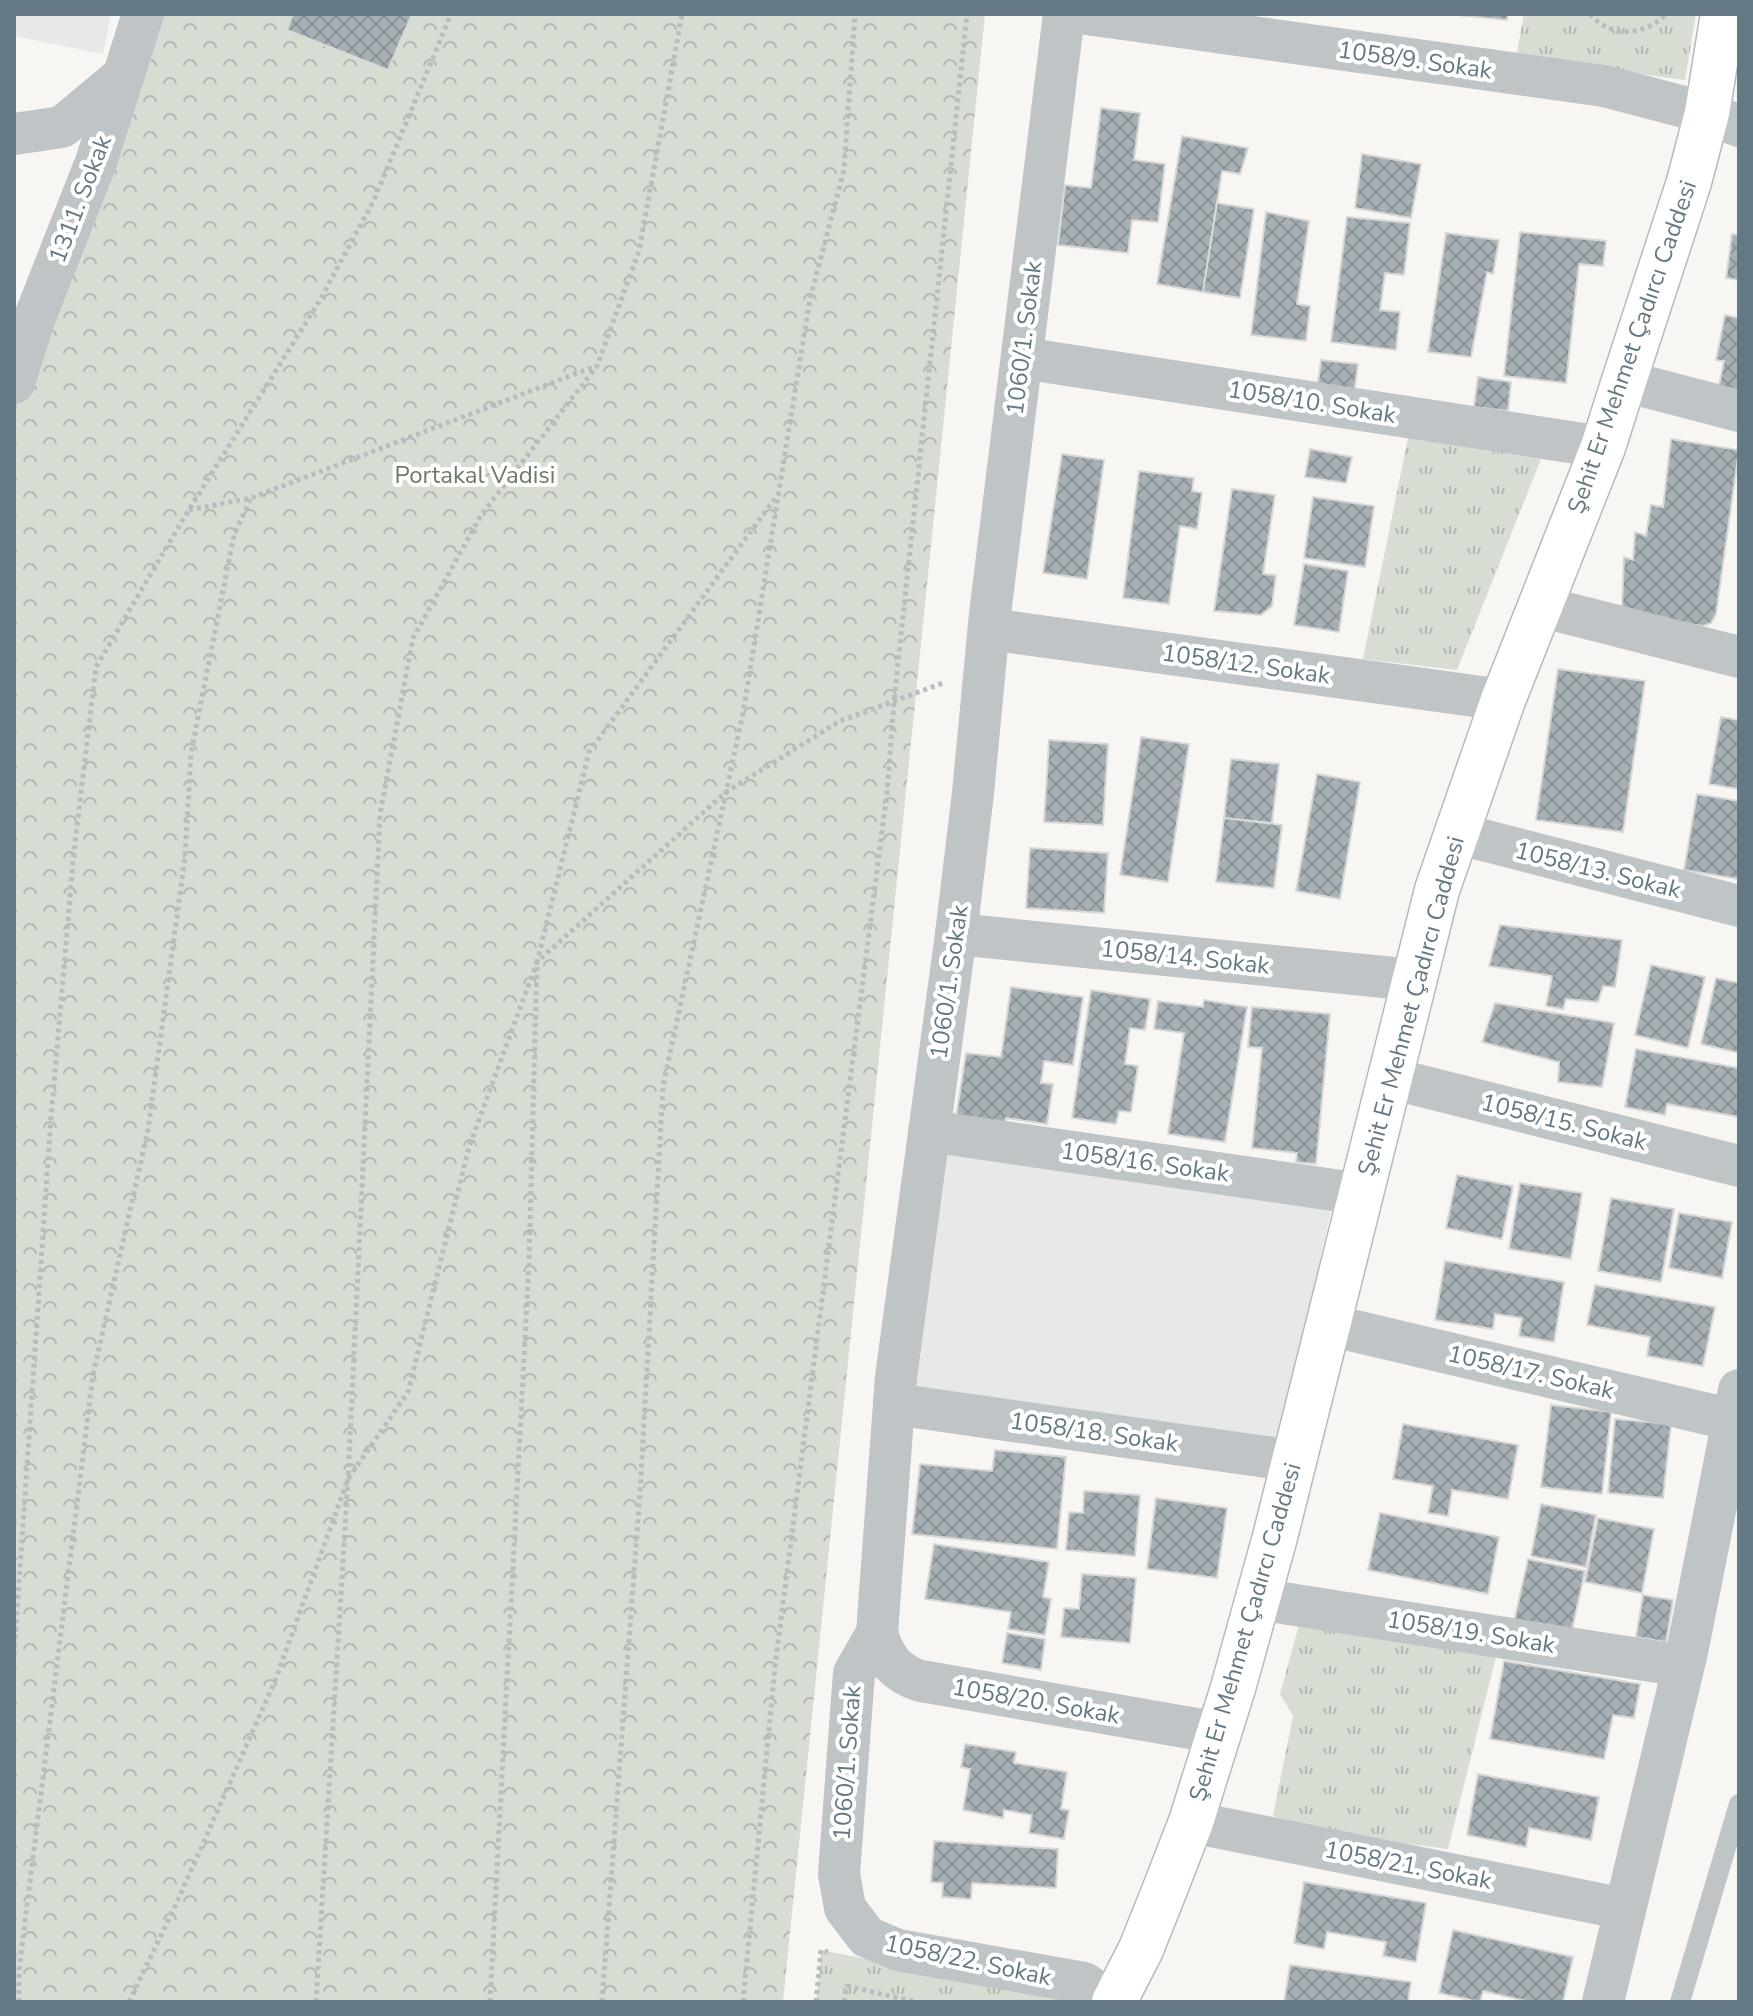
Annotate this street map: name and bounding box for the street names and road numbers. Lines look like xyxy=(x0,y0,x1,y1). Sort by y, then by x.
street label: 1058/9. Sokak xyxy=(1336,33,1495,87)
street label: 1311. Sokak xyxy=(41,130,119,267)
street label: Şehit Er Mehmet Çadırcı Caddesi xyxy=(1560,176,1704,518)
street label: 1060/1. Sokak xyxy=(999,258,1049,417)
street label: 1058/10. Sokak xyxy=(1226,373,1399,431)
street label: 1058/12. Sokak xyxy=(1160,636,1333,692)
street label: Şehit Er Mehmet Çadırcı Caddesi xyxy=(1350,833,1472,1179)
street label: 1058/13. Sokak xyxy=(1512,834,1685,906)
street label: 1060/1. Sokak xyxy=(922,902,976,1061)
street label: 1058/14. Sokak xyxy=(1099,932,1272,982)
street label: 1058/15. Sokak xyxy=(1478,1086,1651,1158)
street label: 1058/16. Sokak xyxy=(1059,1134,1232,1190)
street label: 1058/17. Sokak xyxy=(1445,1337,1618,1407)
street label: 1058/18. Sokak xyxy=(1008,1404,1181,1460)
street label: Şehit Er Mehmet Çadırcı Caddesi xyxy=(1181,1459,1309,1805)
street label: 1058/19. Sokak xyxy=(1385,1603,1558,1661)
street label: 1058/20. Sokak xyxy=(950,1671,1123,1732)
street label: 1060/1. Sokak xyxy=(826,1684,868,1841)
street label: 1058/21. Sokak xyxy=(1322,1833,1495,1897)
street label: 1058/22. Sokak xyxy=(882,1927,1055,1993)

